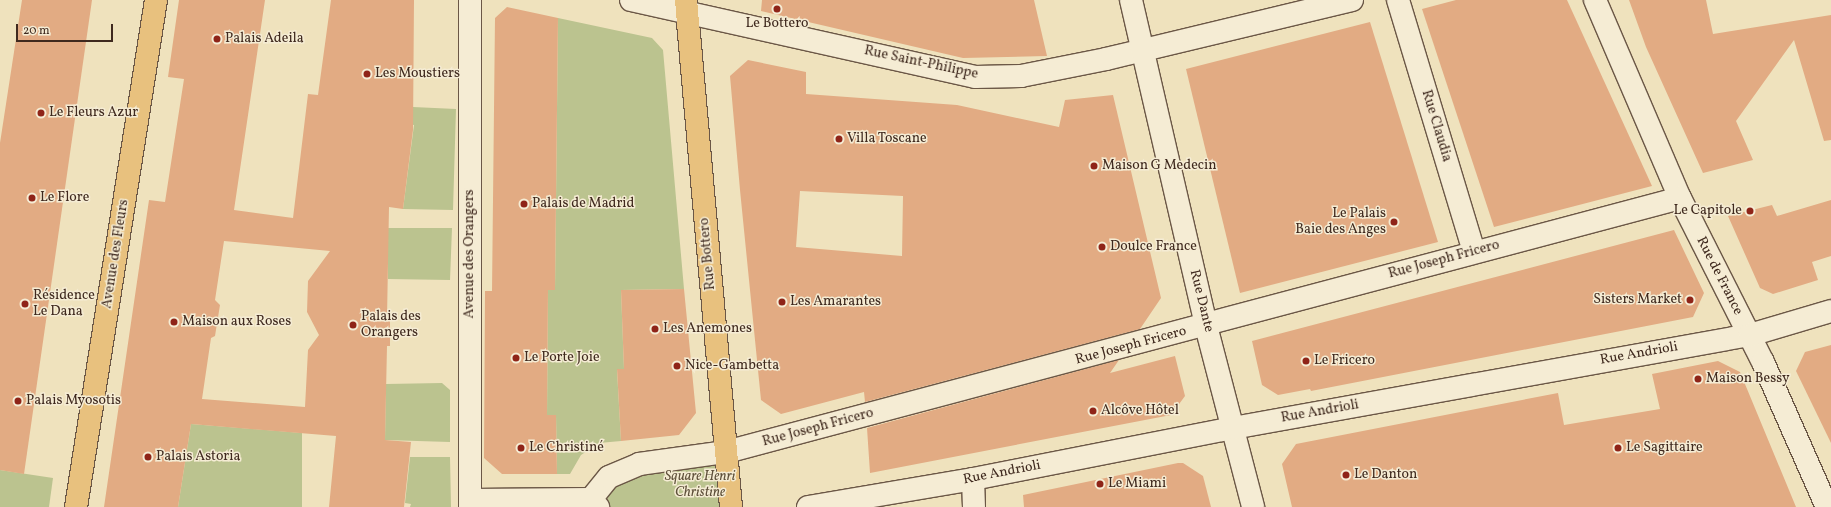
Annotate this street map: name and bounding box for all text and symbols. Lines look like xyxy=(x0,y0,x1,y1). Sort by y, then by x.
marker: Le Bottero xyxy=(772,4,782,14)
scale bar xyxy=(18,16,115,42)
place label: Le Bottero xyxy=(746,16,808,32)
text: 20 m xyxy=(23,23,50,39)
place label: Palais Adeila xyxy=(225,31,304,47)
marker: Palais Adeila xyxy=(212,34,222,44)
street label: Rue Saint-Philippe xyxy=(863,43,979,83)
place label: Les Moustiers xyxy=(375,66,460,82)
marker: Les Moustiers xyxy=(362,69,372,79)
street label: Rue Claudia xyxy=(1417,88,1455,164)
place label: Le Fleurs Azur xyxy=(49,105,138,121)
marker: Le Fleurs Azur xyxy=(36,108,46,118)
place label: Villa Toscane xyxy=(847,131,927,147)
marker: Villa Toscane xyxy=(834,134,844,144)
place label: Maison G Medecin xyxy=(1102,158,1217,174)
marker: Maison G Medecin xyxy=(1089,161,1099,171)
place label: Le Flore xyxy=(40,190,89,206)
street label: Avenue des Orangers xyxy=(462,190,478,318)
marker: Le Flore xyxy=(27,193,37,203)
place label: Palais de Madrid xyxy=(532,196,634,212)
street label: Avenue des Fleurs xyxy=(99,198,133,310)
marker: Palais de Madrid xyxy=(519,199,529,209)
place label: Le Capitole xyxy=(1673,203,1742,219)
place label: Le Palais Baie des Anges xyxy=(1295,206,1386,238)
marker: Le Capitole xyxy=(1745,206,1755,216)
street label: Rue Bottero xyxy=(696,217,720,291)
marker: Le Palais Baie des Anges xyxy=(1389,217,1399,227)
street label: Rue de France xyxy=(1692,234,1746,318)
street label: Rue Joseph Fricero xyxy=(1387,237,1501,283)
place label: Doulce France xyxy=(1110,239,1197,255)
marker: Doulce France xyxy=(1097,242,1107,252)
street label: Rue Dante xyxy=(1185,268,1217,334)
place label: Résidence Le Dana xyxy=(33,288,95,320)
place label: Sisters Market xyxy=(1593,292,1682,308)
place label: Les Amarantes xyxy=(790,294,881,310)
marker: Sisters Market xyxy=(1685,295,1695,305)
marker: Les Amarantes xyxy=(777,297,787,307)
marker: Résidence Le Dana xyxy=(20,299,30,309)
place label: Palais des Orangers xyxy=(361,309,421,342)
place label: Maison aux Roses xyxy=(182,314,291,330)
marker: Maison aux Roses xyxy=(169,317,179,327)
marker: Palais des Orangers xyxy=(348,320,358,330)
place label: Les Anemones xyxy=(663,321,752,337)
street label: Rue Joseph Fricero xyxy=(1074,323,1188,369)
marker: Les Anemones xyxy=(650,324,660,334)
street label: Rue Andrioli xyxy=(1599,339,1679,369)
place label: Le Porte Joie xyxy=(524,350,600,366)
marker: Le Porte Joie xyxy=(511,353,521,363)
place label: Le Fricero xyxy=(1314,353,1375,369)
marker: Le Fricero xyxy=(1301,356,1311,366)
place label: Nice-Gambetta xyxy=(685,358,779,374)
marker: Nice-Gambetta xyxy=(672,361,682,371)
place label: Maison Bessy xyxy=(1706,371,1789,387)
marker: Maison Bessy xyxy=(1693,374,1703,384)
place label: Palais Myosotis xyxy=(26,393,121,409)
marker: Palais Myosotis xyxy=(13,396,23,406)
street label: Rue Andrioli xyxy=(1280,397,1360,427)
place label: Alcôve Hôtel xyxy=(1101,403,1179,419)
street label: Rue Joseph Fricero xyxy=(761,405,875,451)
marker: Alcôve Hôtel xyxy=(1088,406,1098,416)
place label: Le Christiné xyxy=(529,440,604,456)
place label: Le Sagittaire xyxy=(1626,440,1703,456)
marker: Le Christiné xyxy=(516,443,526,453)
marker: Le Sagittaire xyxy=(1613,443,1623,453)
place label: Palais Astoria xyxy=(156,449,240,465)
marker: Palais Astoria xyxy=(143,452,153,462)
street label: Rue Andrioli xyxy=(962,457,1042,489)
place label: Le Danton xyxy=(1354,467,1417,483)
park label: Square Henri Christine xyxy=(665,469,735,502)
marker: Le Danton xyxy=(1341,470,1351,480)
place label: Le Miami xyxy=(1108,476,1166,492)
marker: Le Miami xyxy=(1095,479,1105,489)

